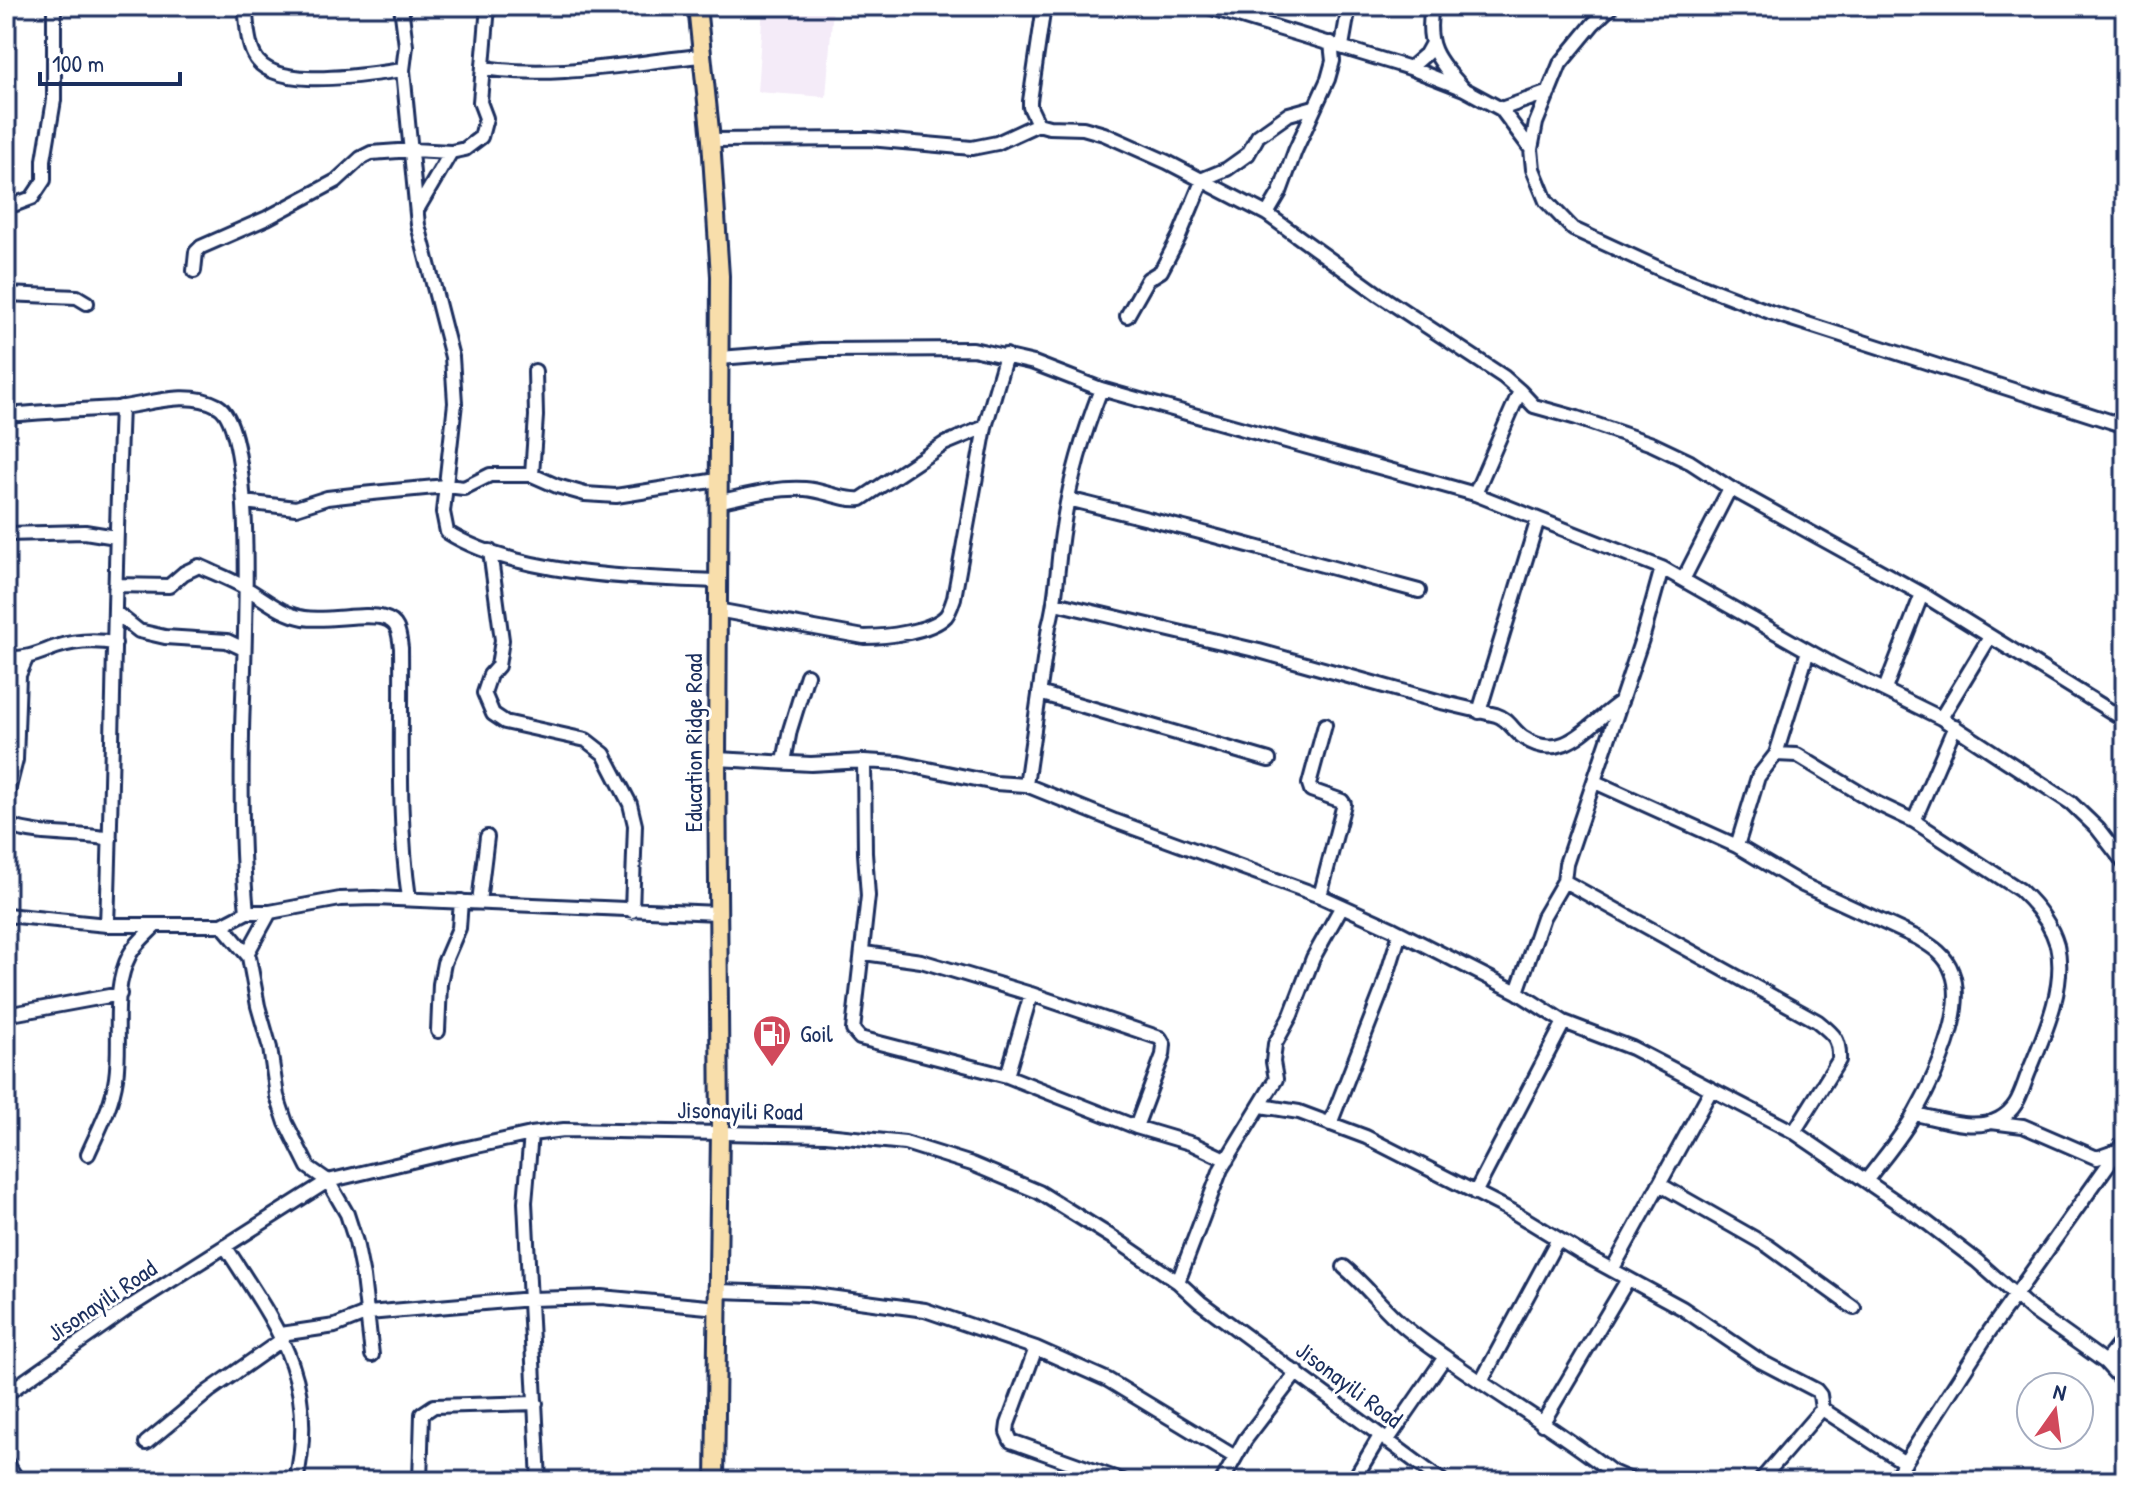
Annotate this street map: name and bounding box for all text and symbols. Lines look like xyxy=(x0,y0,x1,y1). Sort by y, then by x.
scale bar xyxy=(40,36,180,86)
text: 100 m xyxy=(52,47,104,79)
street label: Education Ridge Road xyxy=(677,654,709,832)
fuel station icon: Goil xyxy=(751,1013,793,1068)
place label: Goil xyxy=(800,1017,834,1049)
street label: Jisonayili Road xyxy=(677,1093,803,1127)
street label: Jisonayili Road xyxy=(40,1252,162,1349)
street label: Jisonayili Road xyxy=(1290,1334,1409,1435)
north arrow xyxy=(2015,1371,2095,1451)
text: N xyxy=(2051,1376,2069,1408)

